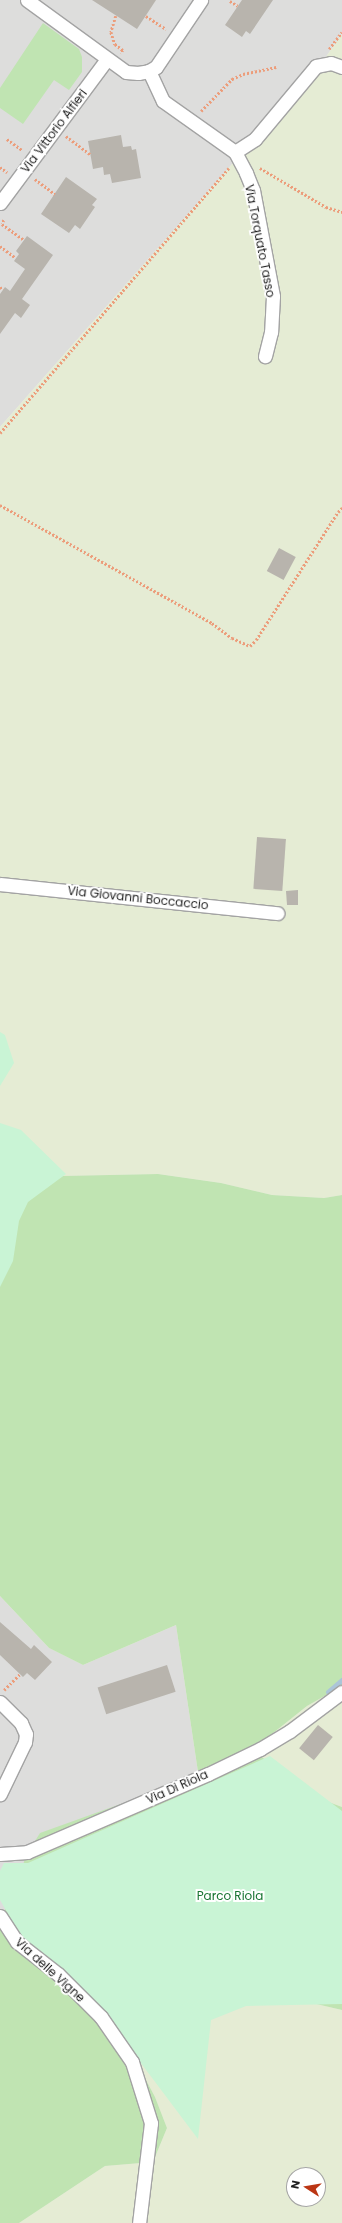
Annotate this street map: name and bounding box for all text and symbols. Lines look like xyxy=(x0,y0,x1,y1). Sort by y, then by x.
street label: Via Vittorio Alfieri xyxy=(18,86,90,176)
street label: Via Torquato Tasso xyxy=(242,183,278,299)
street label: Via Giovanni Boccaccio xyxy=(67,883,209,913)
street label: Via Di Riola xyxy=(144,1767,210,1807)
park label: Parco Riola xyxy=(197,1889,263,1903)
street label: Via delle Vigne xyxy=(12,1935,88,2005)
north arrow xyxy=(286,2167,326,2207)
text: N xyxy=(287,2179,304,2190)

